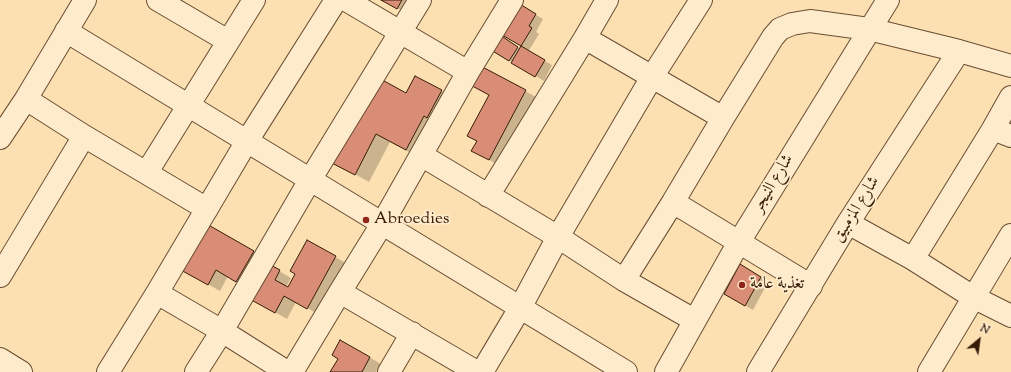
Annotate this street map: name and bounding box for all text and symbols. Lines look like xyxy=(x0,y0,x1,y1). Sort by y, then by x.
street label: شارع النيجر xyxy=(749,151,799,217)
street label: شارع المزمبيق xyxy=(829,173,885,247)
place label: Abroedies xyxy=(374,210,449,230)
marker: Abroedies xyxy=(361,215,371,225)
place label: تغذية عامة xyxy=(750,275,804,295)
marker: تغذية عامة xyxy=(737,280,747,290)
north arrow xyxy=(959,320,999,360)
text: N xyxy=(977,320,993,339)

